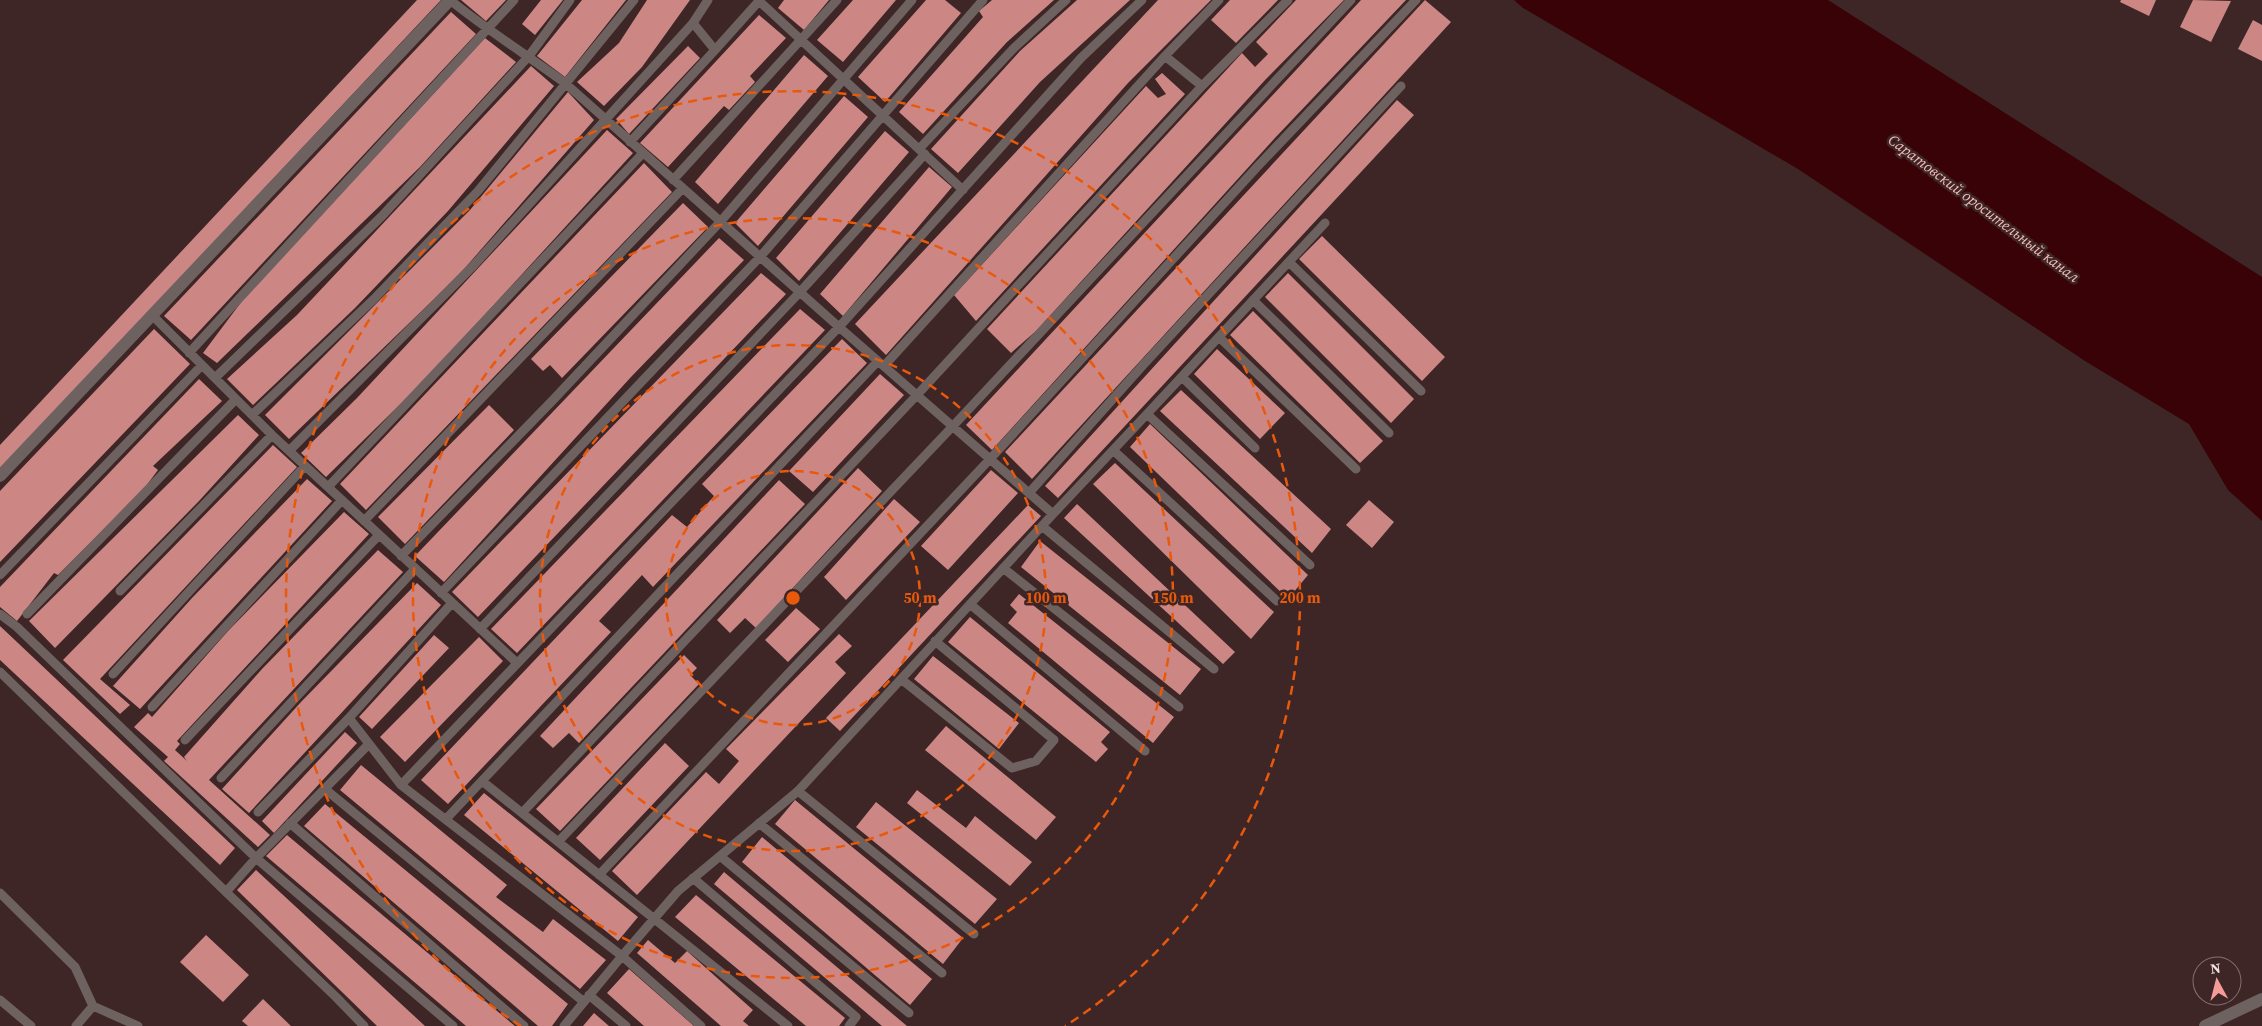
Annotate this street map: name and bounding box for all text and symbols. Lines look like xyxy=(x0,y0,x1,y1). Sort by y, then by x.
water label: Саратовский оросительный канал xyxy=(1884,129,2084,287)
text: 50 m xyxy=(903,587,937,608)
text: 100 m xyxy=(1025,587,1067,608)
text: 150 m xyxy=(1152,587,1194,608)
text: 200 m xyxy=(1279,587,1321,608)
centre of rings xyxy=(784,589,802,607)
north arrow xyxy=(2192,956,2242,1006)
text: N xyxy=(2209,958,2222,979)

